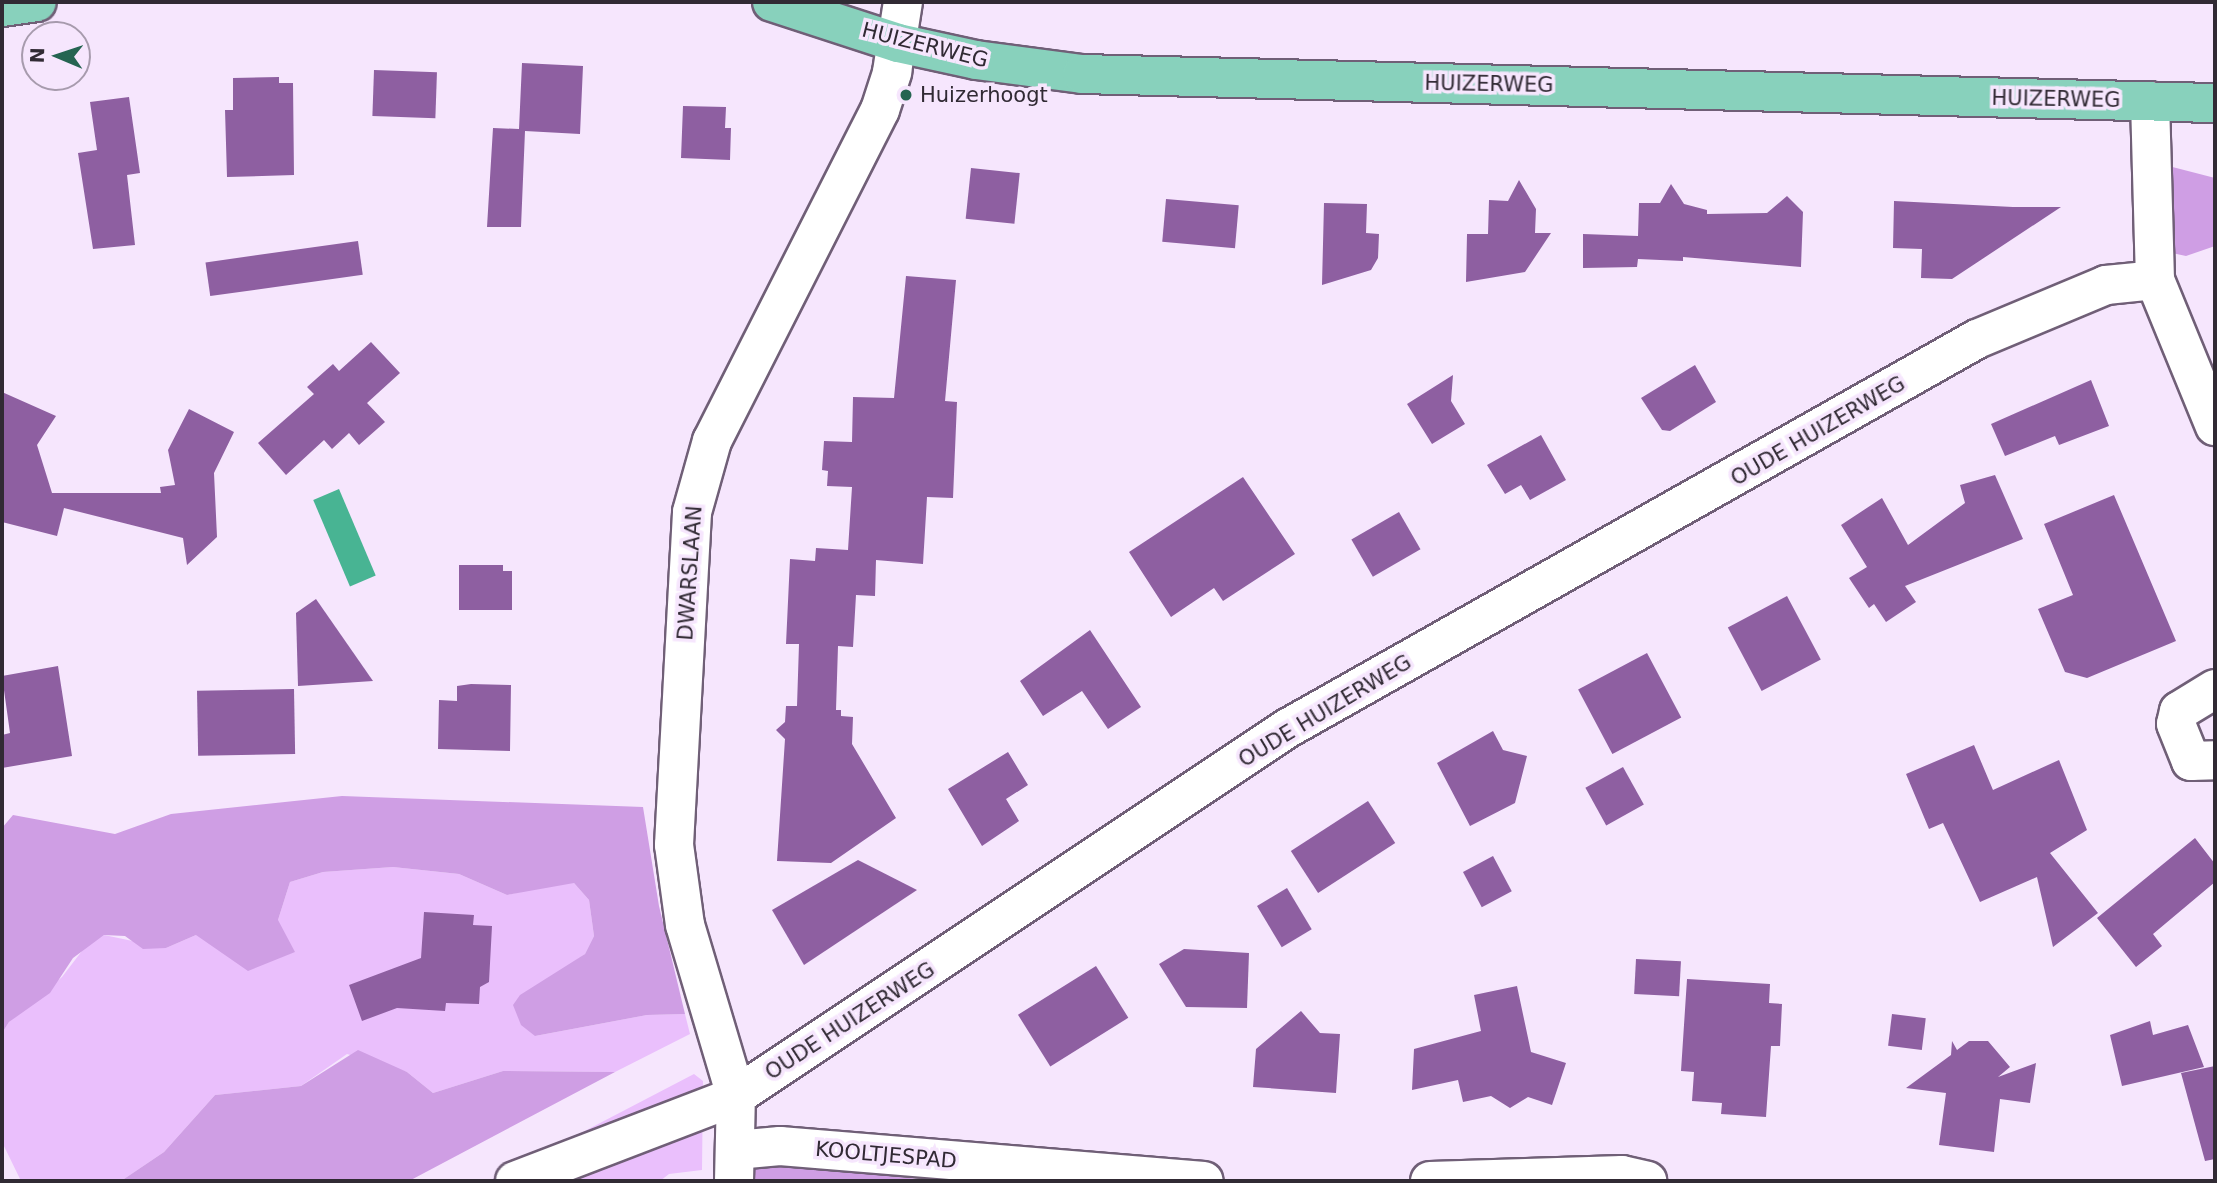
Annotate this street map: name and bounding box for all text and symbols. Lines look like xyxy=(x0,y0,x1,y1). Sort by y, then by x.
street label: HUIZERWEG xyxy=(859,17,991,73)
north arrow xyxy=(21,21,91,91)
text: N xyxy=(26,47,48,64)
street label: HUIZERWEG xyxy=(1424,70,1554,98)
place label: Huizerhoogt xyxy=(920,82,1048,108)
street label: HUIZERWEG xyxy=(1991,85,2121,113)
marker: Huizerhoogt xyxy=(898,87,914,103)
street label: OUDE HUIZERWEG xyxy=(1726,371,1910,491)
street label: DWARSLAAN xyxy=(673,505,707,641)
street label: OUDE HUIZERWEG xyxy=(1234,649,1416,773)
street label: OUDE HUIZERWEG xyxy=(760,957,940,1085)
street label: KOOLTJESPAD xyxy=(814,1136,958,1174)

